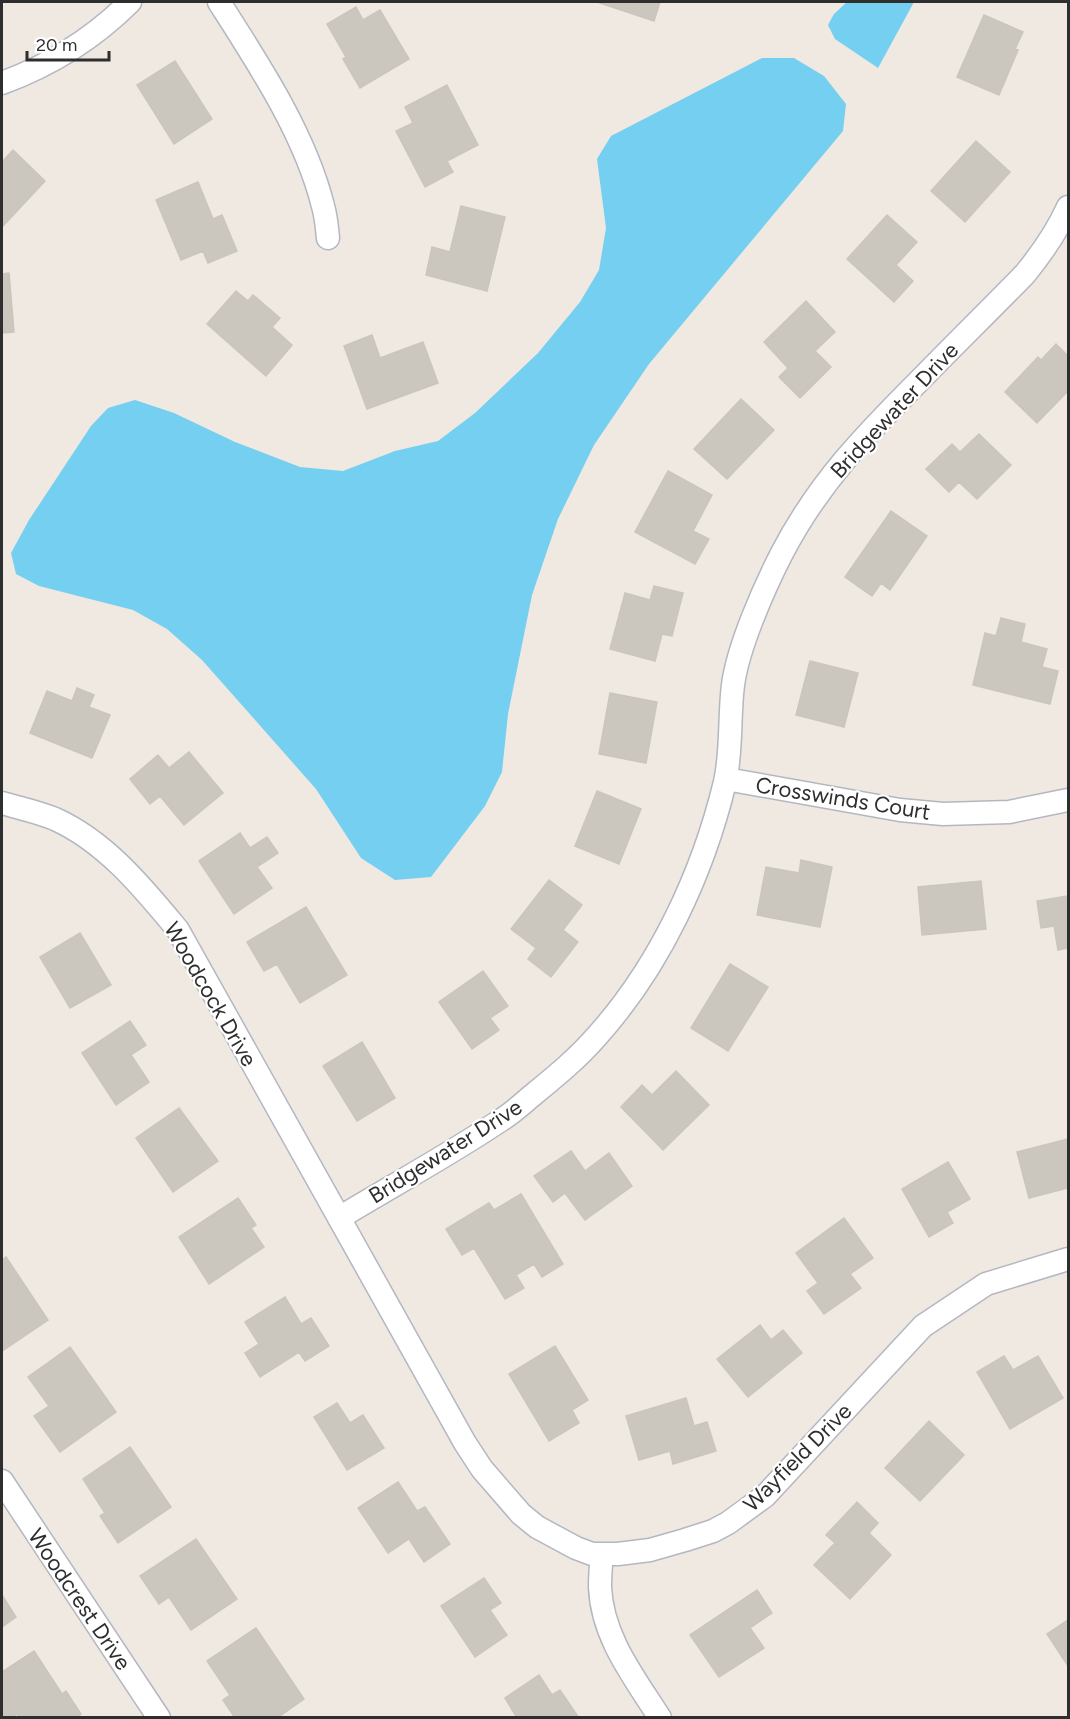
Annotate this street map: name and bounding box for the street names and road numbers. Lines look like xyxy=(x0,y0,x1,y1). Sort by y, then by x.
street label: Bridgewater Drive xyxy=(825,337,964,484)
street label: Crosswinds Court xyxy=(754,771,932,826)
street label: Woodcock Drive xyxy=(158,917,263,1071)
street label: Bridgewater Drive xyxy=(364,1093,527,1209)
street label: Wayfield Drive xyxy=(738,1398,857,1517)
street label: Woodcrest Drive xyxy=(22,1523,137,1675)

